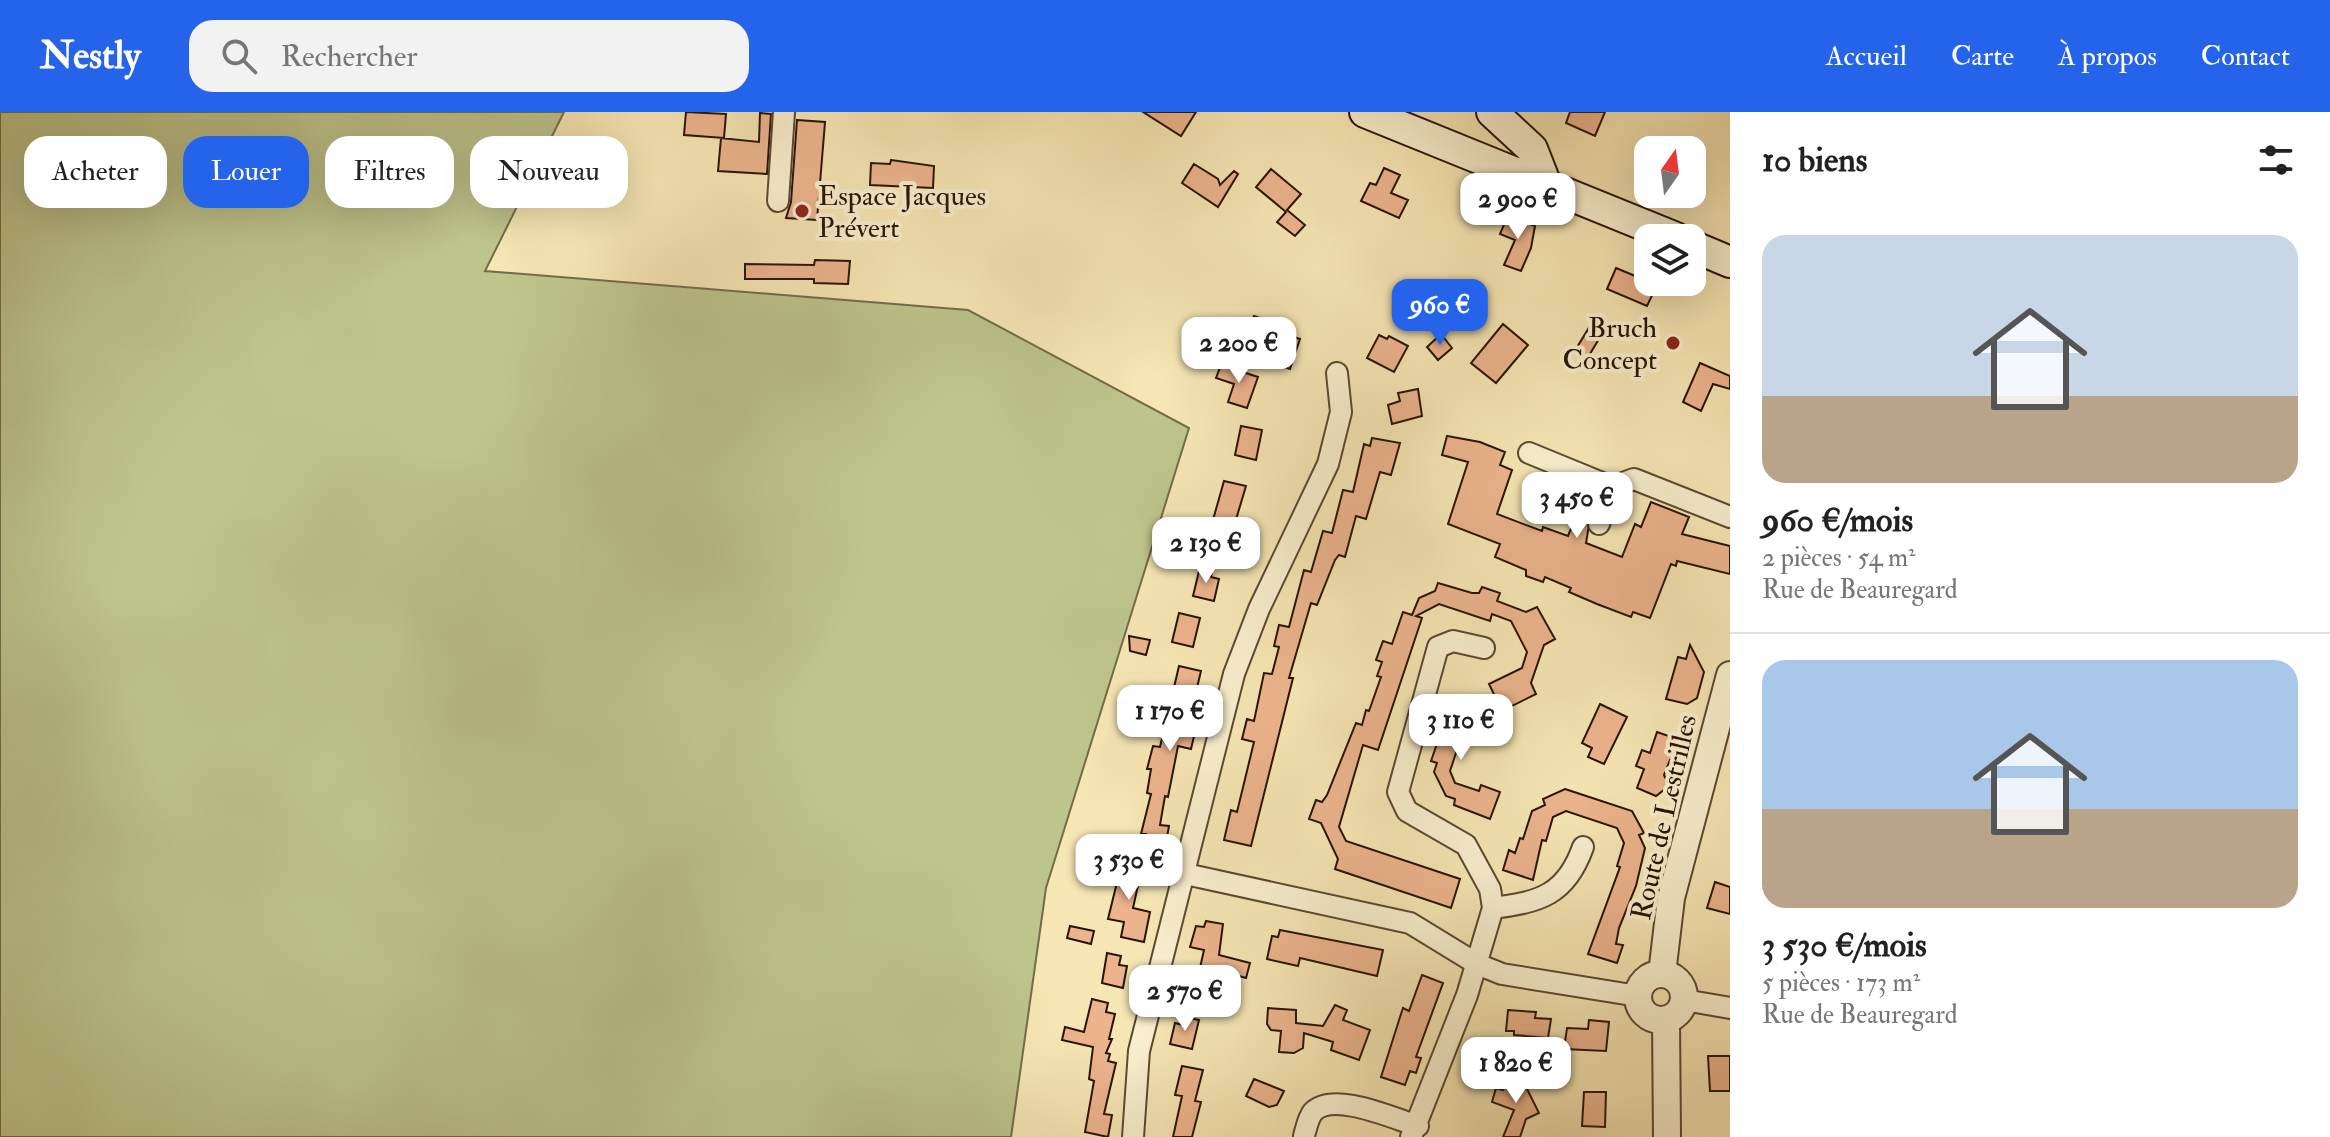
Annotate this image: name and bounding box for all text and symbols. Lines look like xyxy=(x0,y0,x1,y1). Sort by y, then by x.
search box xyxy=(189,20,749,92)
text: Nestly xyxy=(40,32,141,80)
icon: search xyxy=(217,34,261,78)
text: Rechercher xyxy=(281,38,418,75)
text: Accueil xyxy=(1826,39,1907,74)
text: Carte xyxy=(1951,39,2014,74)
text: À propos xyxy=(2058,39,2157,74)
text: Contact xyxy=(2201,39,2290,74)
chip: Acheter xyxy=(24,136,167,208)
chip: Louer xyxy=(183,136,309,208)
chip: Filtres xyxy=(325,136,454,208)
chip: Nouveau xyxy=(470,136,628,208)
north arrow xyxy=(1634,136,1706,208)
map controls xyxy=(1634,136,1706,296)
icon: filters xyxy=(2254,138,2298,182)
text: 10 biens xyxy=(1762,139,1867,182)
pin: 2 900 € xyxy=(1444,173,1592,241)
place label: Espace Jacques Prévert xyxy=(818,179,986,246)
text: 2 900 € xyxy=(1478,183,1558,215)
marker: Espace Jacques Prévert xyxy=(793,202,811,220)
button: layers xyxy=(1634,224,1706,296)
pin: 960 € xyxy=(1384,279,1496,347)
icon: home xyxy=(1958,287,2102,431)
text: 960 € xyxy=(1410,289,1470,321)
place label: Bruch Concept xyxy=(1562,311,1657,378)
pin: 2 200 € xyxy=(1165,317,1313,385)
text: 2 200 € xyxy=(1199,327,1279,359)
marker: Bruch Concept xyxy=(1664,334,1682,352)
pin: 3 450 € xyxy=(1503,472,1651,540)
text: 3 450 € xyxy=(1540,482,1614,514)
text: 960 €/mois xyxy=(1762,499,1913,542)
pin: 2 130 € xyxy=(1132,517,1280,585)
text: 2 130 € xyxy=(1170,527,1242,559)
text: 2 pièces · 54 m² xyxy=(1762,542,1915,574)
text: Rue de Beauregard xyxy=(1762,574,1958,606)
pin: 1 170 € xyxy=(1096,685,1244,753)
pin: 3 110 € xyxy=(1387,694,1535,762)
text: 1 170 € xyxy=(1135,695,1205,727)
text: 3 110 € xyxy=(1427,704,1495,736)
street label: Route de Lestrilles xyxy=(1624,711,1705,923)
icon: home xyxy=(1958,712,2102,856)
pin: 3 530 € xyxy=(1055,834,1203,902)
text: 3 530 € xyxy=(1094,844,1164,876)
text: 3 530 €/mois xyxy=(1762,924,1927,967)
pin: 2 570 € xyxy=(1111,965,1259,1033)
text: 5 pièces · 173 m² xyxy=(1762,967,1920,999)
text: 2 570 € xyxy=(1147,975,1223,1007)
text: Rue de Beauregard xyxy=(1762,999,1958,1031)
pin: 1 820 € xyxy=(1442,1037,1590,1105)
text: 1 820 € xyxy=(1479,1047,1553,1079)

